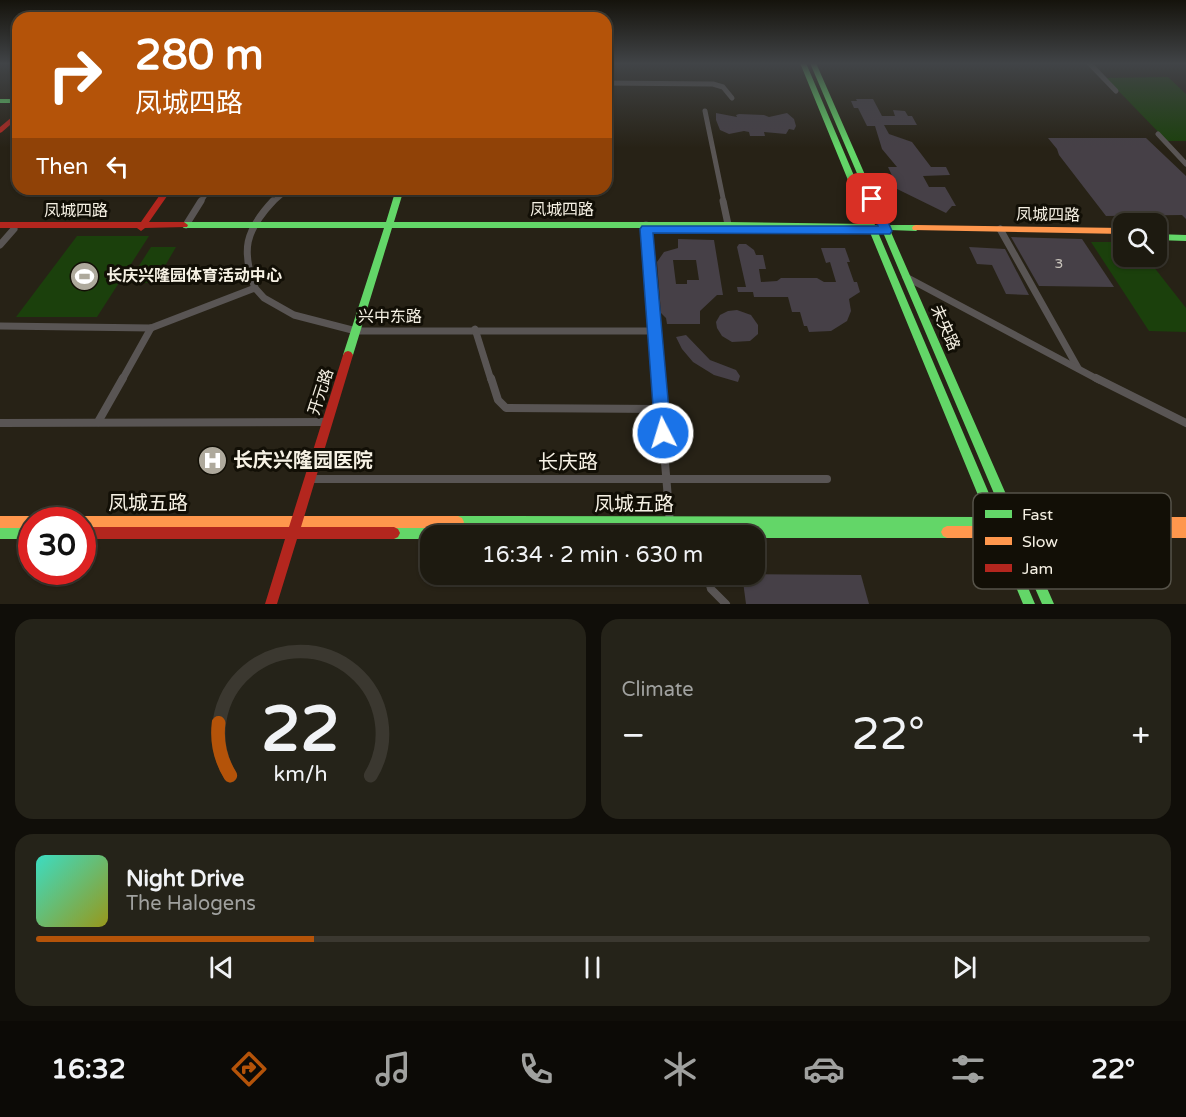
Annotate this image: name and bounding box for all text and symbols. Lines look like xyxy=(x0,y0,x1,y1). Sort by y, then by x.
text: 280 m xyxy=(135,30,264,81)
icon: right xyxy=(36,36,114,114)
text: 凤城四路 xyxy=(135,87,243,120)
icon: left xyxy=(101,150,134,183)
text: Then xyxy=(36,154,89,180)
pin xyxy=(846,173,897,224)
icon: arrive xyxy=(855,182,888,215)
street label: 凤城四路 xyxy=(530,200,594,220)
street label: 凤城四路 xyxy=(44,201,108,221)
street label: 凤城四路 xyxy=(1016,204,1080,226)
map controls xyxy=(1113,213,1167,267)
button: search xyxy=(1113,213,1167,267)
house number: 3 xyxy=(1055,255,1063,272)
sports icon: 长庆兴隆园体育活动中心 xyxy=(69,260,101,292)
place label: 长庆兴隆园体育活动中心 xyxy=(106,266,282,286)
street label: 未央路 xyxy=(926,302,964,354)
street label: 兴中东路 xyxy=(358,307,422,327)
street label: 开元路 xyxy=(304,366,338,418)
position arrow xyxy=(631,401,695,465)
hospital icon: 长庆兴隆园医院 xyxy=(196,445,228,477)
place label: 长庆兴隆园医院 xyxy=(233,449,373,473)
street label: 长庆路 xyxy=(538,451,598,475)
street label: 凤城五路 xyxy=(108,492,188,516)
street label: 凤城五路 xyxy=(594,493,674,517)
legend xyxy=(973,493,1171,589)
text: Fast xyxy=(1022,505,1053,525)
speed limit sign: 30 xyxy=(18,507,96,585)
text: Slow xyxy=(1022,532,1058,552)
text: 16:34 · 2 min · 630 m xyxy=(482,542,703,568)
text: Jam xyxy=(1022,559,1053,579)
text: Climate xyxy=(622,678,694,702)
text: 22 xyxy=(261,693,339,768)
text: 22° xyxy=(851,708,925,762)
text: − xyxy=(622,716,645,755)
text: + xyxy=(1131,716,1150,755)
text: km/h xyxy=(273,761,327,787)
text: Night Drive xyxy=(126,866,244,892)
text: The Halogens xyxy=(126,892,256,916)
icon: previous xyxy=(205,951,238,984)
icon: pause xyxy=(576,951,609,984)
icon: next xyxy=(948,951,981,984)
icon: directions xyxy=(228,1048,270,1090)
icon: music xyxy=(372,1048,414,1090)
icon: phone xyxy=(515,1048,557,1090)
icon: climate xyxy=(659,1048,701,1090)
icon: car xyxy=(803,1048,845,1090)
icon: filters xyxy=(947,1048,989,1090)
text: 16:32 xyxy=(51,1053,126,1086)
text: 22° xyxy=(1091,1053,1135,1086)

